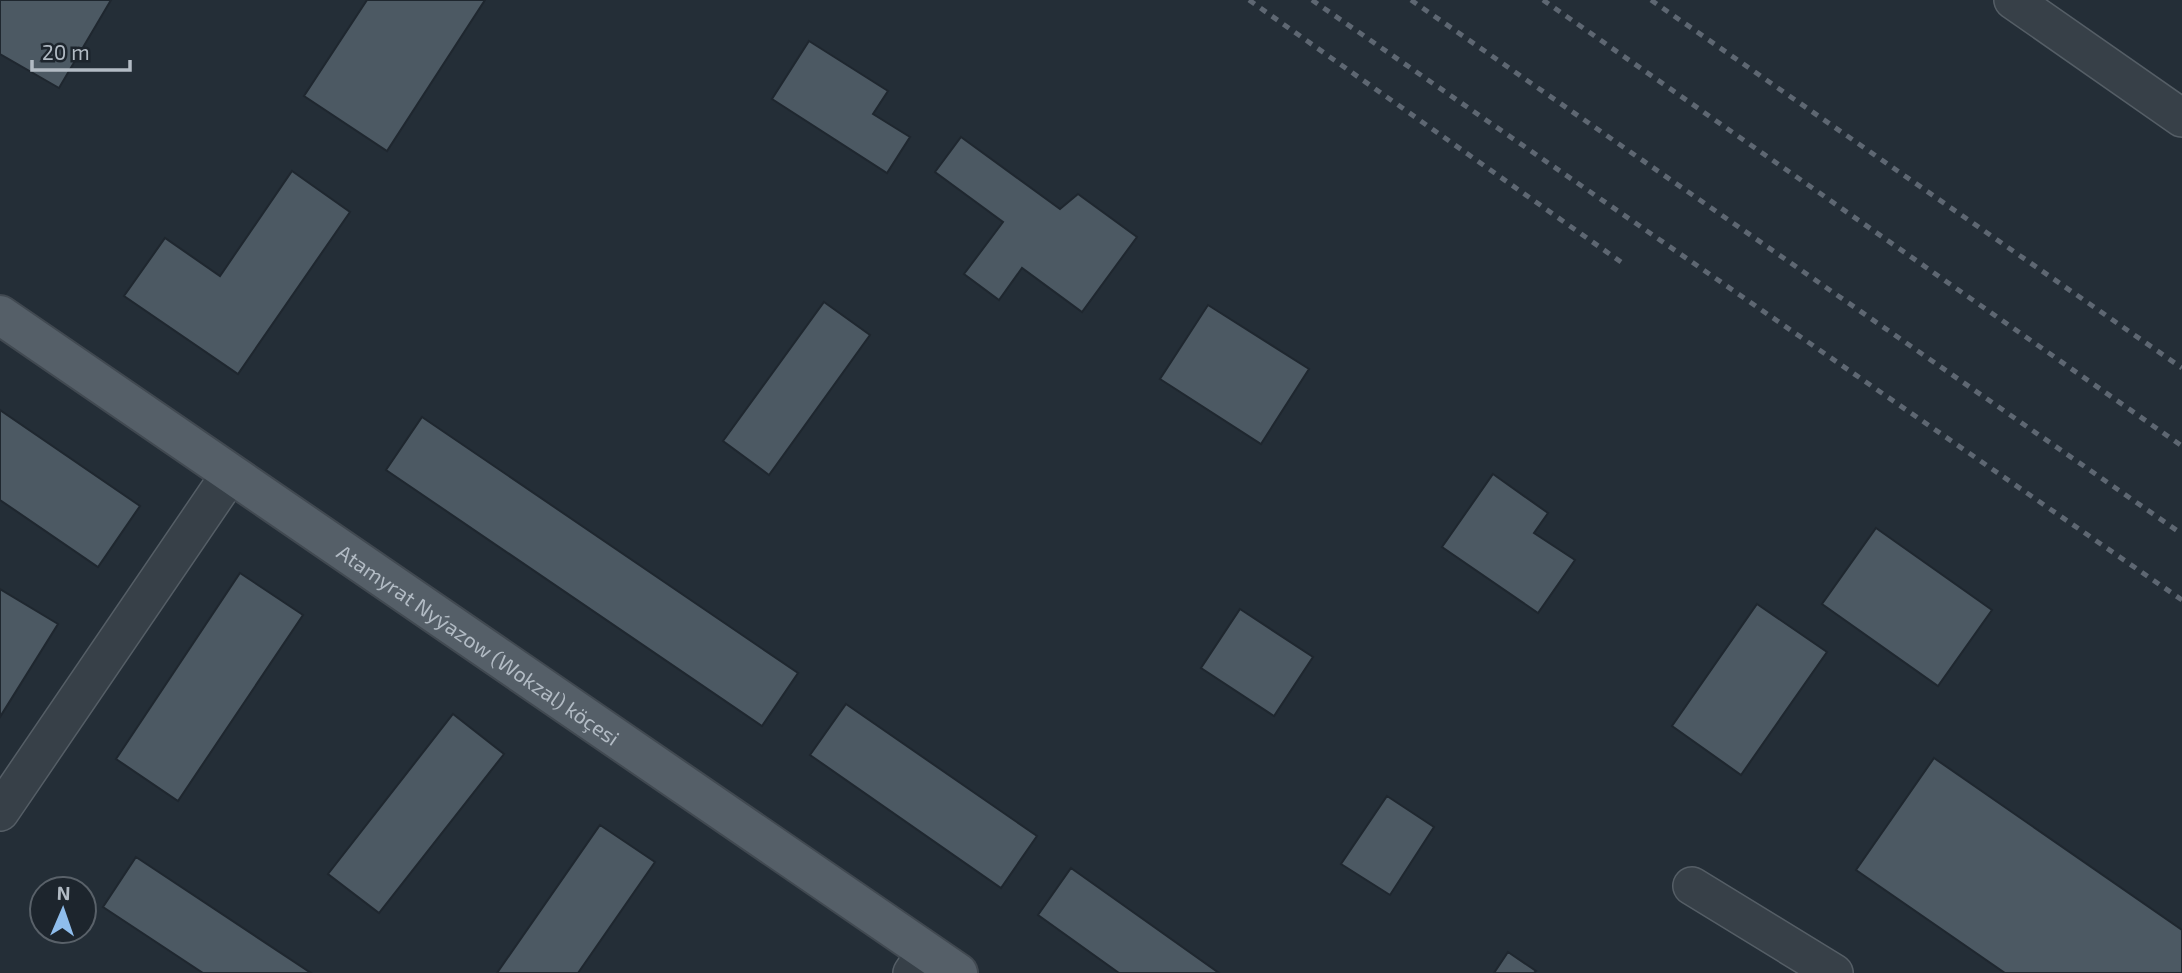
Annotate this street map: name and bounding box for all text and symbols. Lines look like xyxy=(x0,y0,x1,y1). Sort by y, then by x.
scale bar xyxy=(32,28,130,72)
text: 20 m xyxy=(42,39,90,64)
street label: Atamyrat Nyýazow (Wokzal) köçesi xyxy=(333,538,625,750)
north arrow xyxy=(28,875,98,945)
text: N xyxy=(56,881,71,904)

